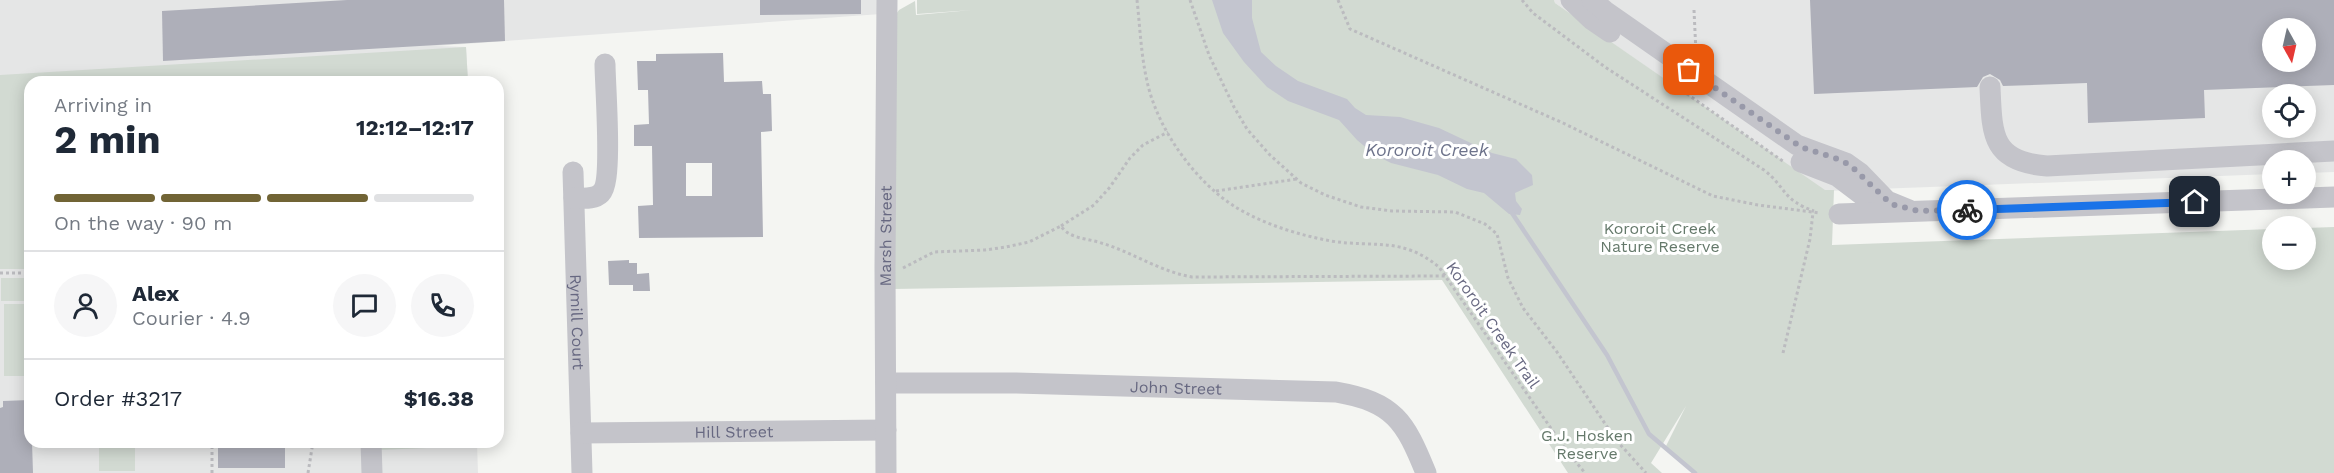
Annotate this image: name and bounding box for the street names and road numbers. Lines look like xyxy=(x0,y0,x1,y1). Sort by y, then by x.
street label: Marsh Street xyxy=(875,185,895,286)
street label: Kororoit Creek Trail xyxy=(1442,258,1544,392)
street label: Rymill Court xyxy=(567,274,588,370)
street label: John Street xyxy=(1130,377,1222,398)
street label: Hill Street xyxy=(694,422,774,441)

